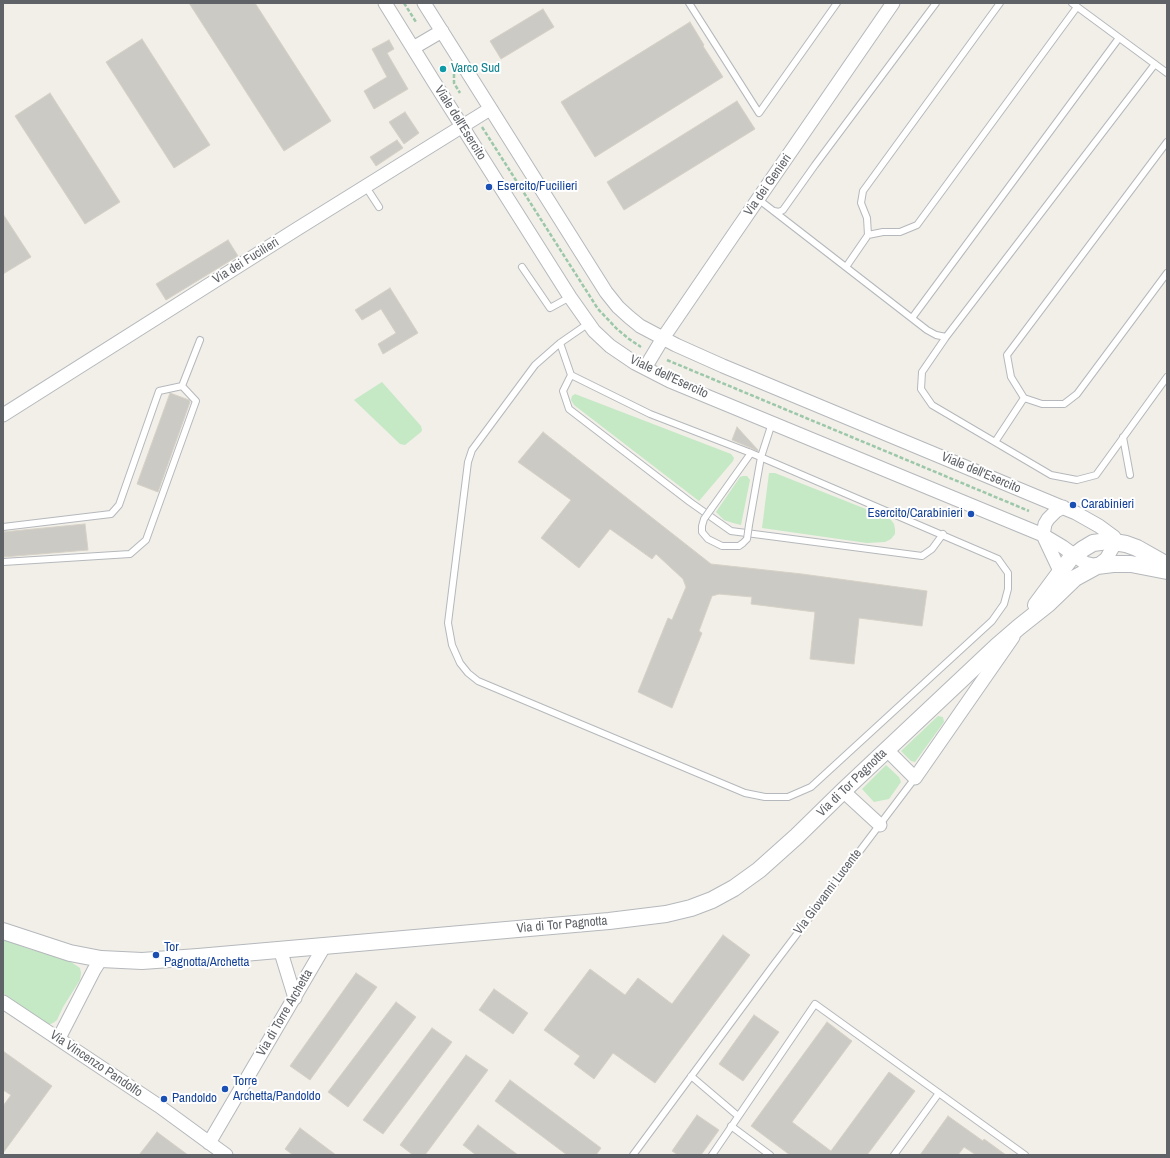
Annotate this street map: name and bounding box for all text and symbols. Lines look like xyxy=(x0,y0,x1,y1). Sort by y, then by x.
place label: Varco Sud xyxy=(451,61,500,77)
marker: Varco Sud xyxy=(438,64,448,74)
street label: Viale dell'Esercito xyxy=(431,83,489,163)
street label: Via dei Genieri xyxy=(741,151,795,219)
place label: Esercito/Fucilieri xyxy=(497,179,578,195)
marker: Esercito/Fucilieri xyxy=(484,182,494,192)
street label: Via dei Fucilieri xyxy=(210,234,282,288)
street label: Viale dell'Esercito xyxy=(627,352,711,402)
street label: Viale dell'Esercito xyxy=(939,449,1023,497)
place label: Carabinieri xyxy=(1081,497,1134,513)
marker: Carabinieri xyxy=(1068,500,1078,510)
place label: Esercito/Carabinieri xyxy=(868,506,963,522)
marker: Esercito/Carabinieri xyxy=(966,509,976,519)
street label: Via di Tor Pagnotta xyxy=(814,746,890,820)
street label: Via Giovanni Lucente xyxy=(791,846,865,938)
street label: Via di Tor Pagnotta xyxy=(516,913,608,937)
place label: Tor Pagnotta/Archetta xyxy=(164,940,249,971)
marker: Tor Pagnotta/Archetta xyxy=(151,950,161,960)
street label: Via di Torre Archetta xyxy=(254,967,316,1059)
street label: Via Vincenzo Pandolfo xyxy=(47,1027,145,1101)
place label: Torre Archetta/Pandoldo xyxy=(233,1074,321,1105)
marker: Torre Archetta/Pandoldo xyxy=(220,1084,230,1094)
place label: Pandoldo xyxy=(172,1091,217,1107)
marker: Pandoldo xyxy=(159,1094,169,1104)

